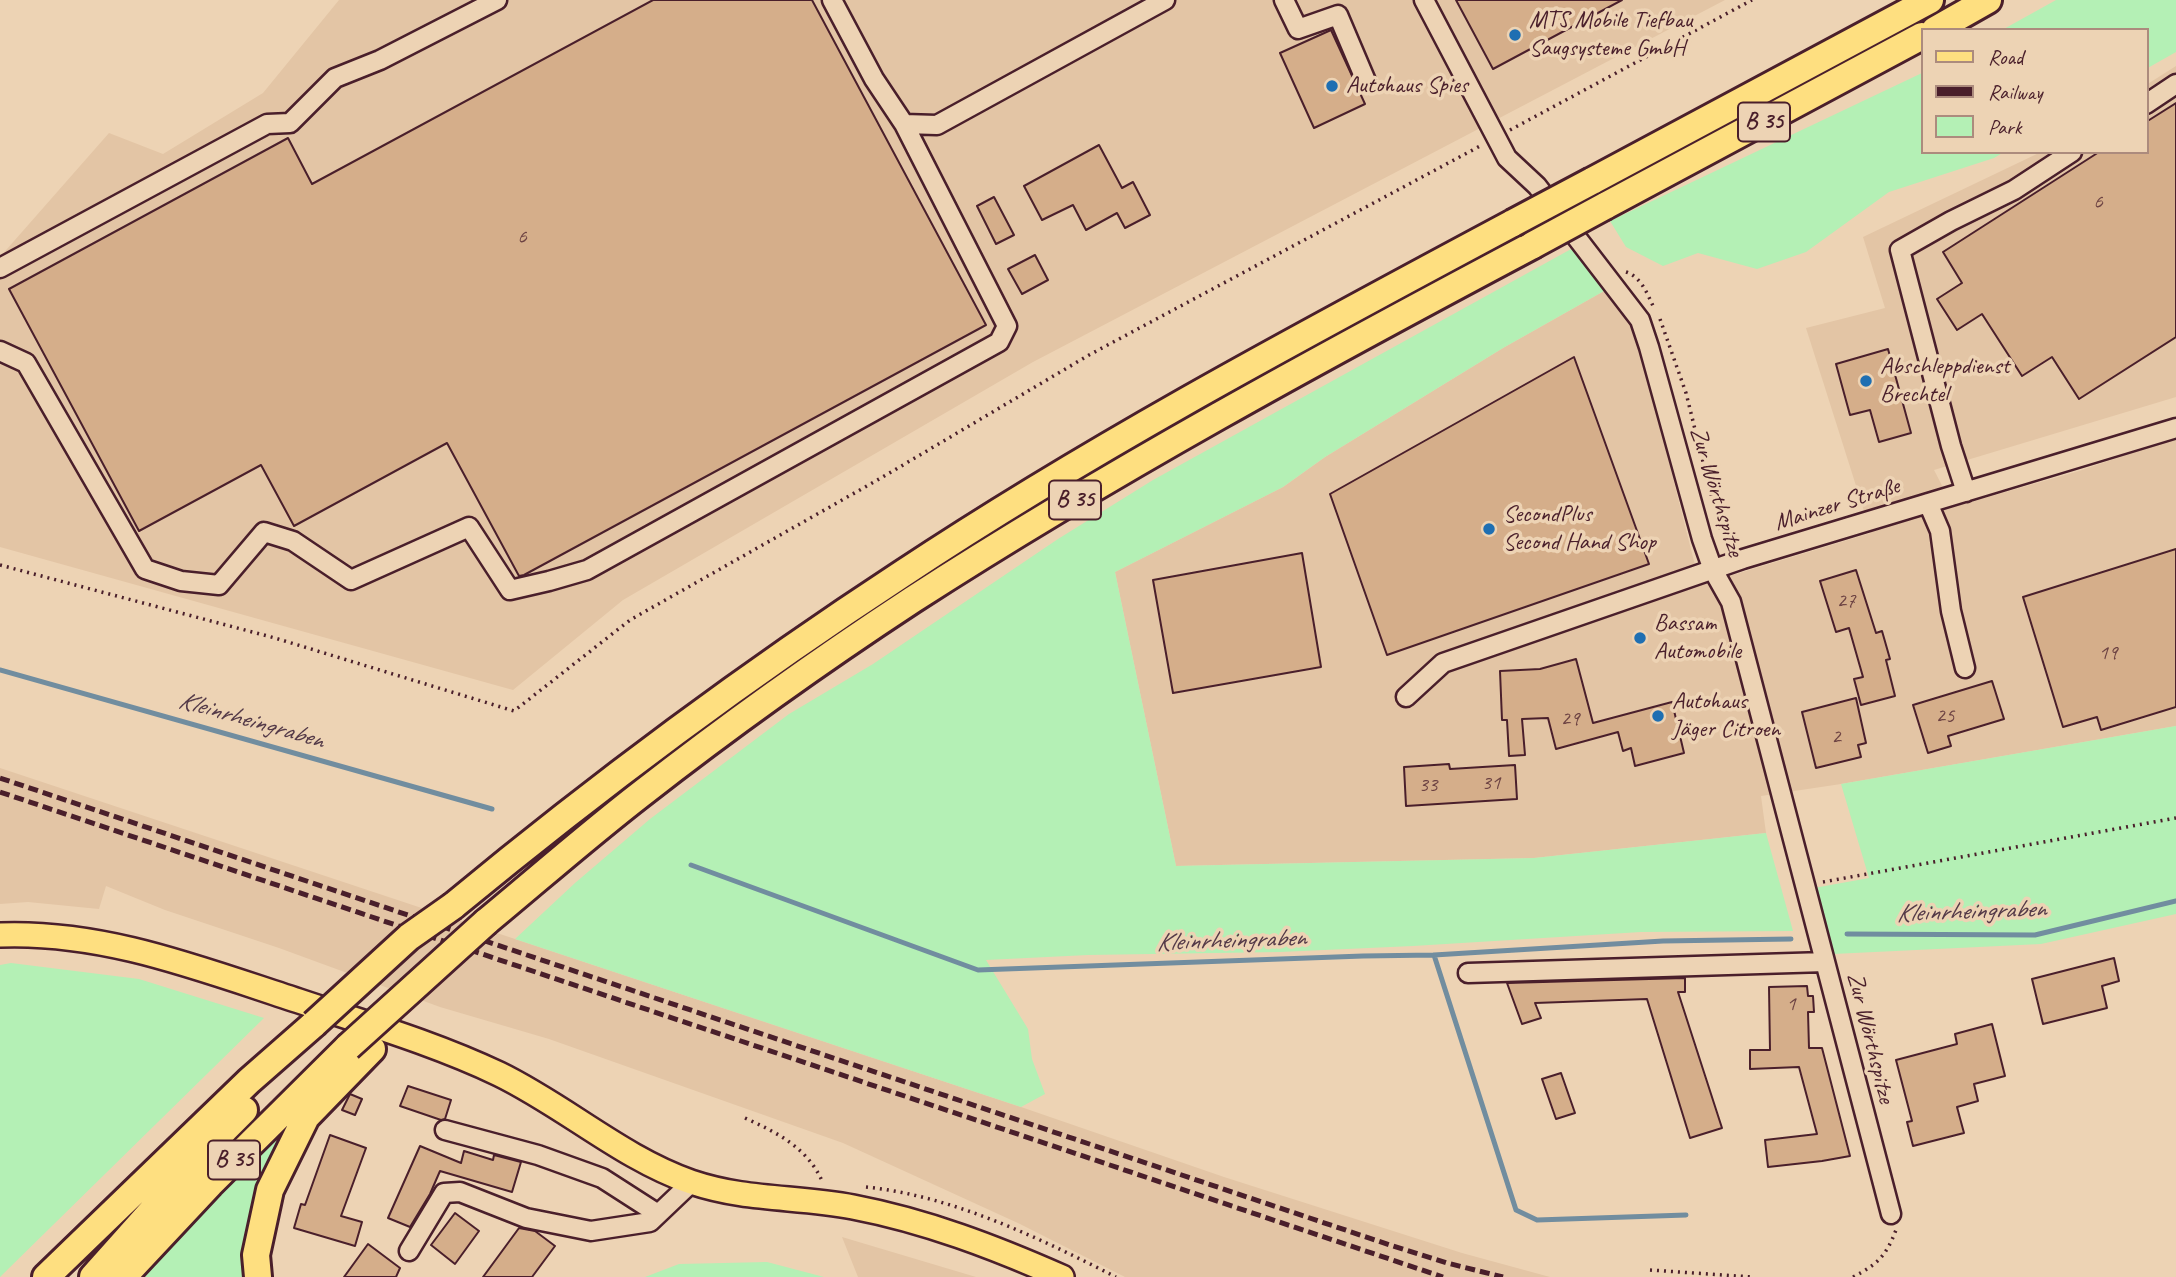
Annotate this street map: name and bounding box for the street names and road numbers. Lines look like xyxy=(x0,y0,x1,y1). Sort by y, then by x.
road number: B 35 xyxy=(1738,102,1790,141)
street label: Zur Wörthspitze xyxy=(1683,424,1749,560)
street label: Mainzer Straße xyxy=(1771,472,1903,538)
road number: B 35 xyxy=(1049,480,1101,520)
street label: Zur Wörthspitze xyxy=(1840,970,1900,1106)
road number: B 35 xyxy=(208,1140,260,1180)

